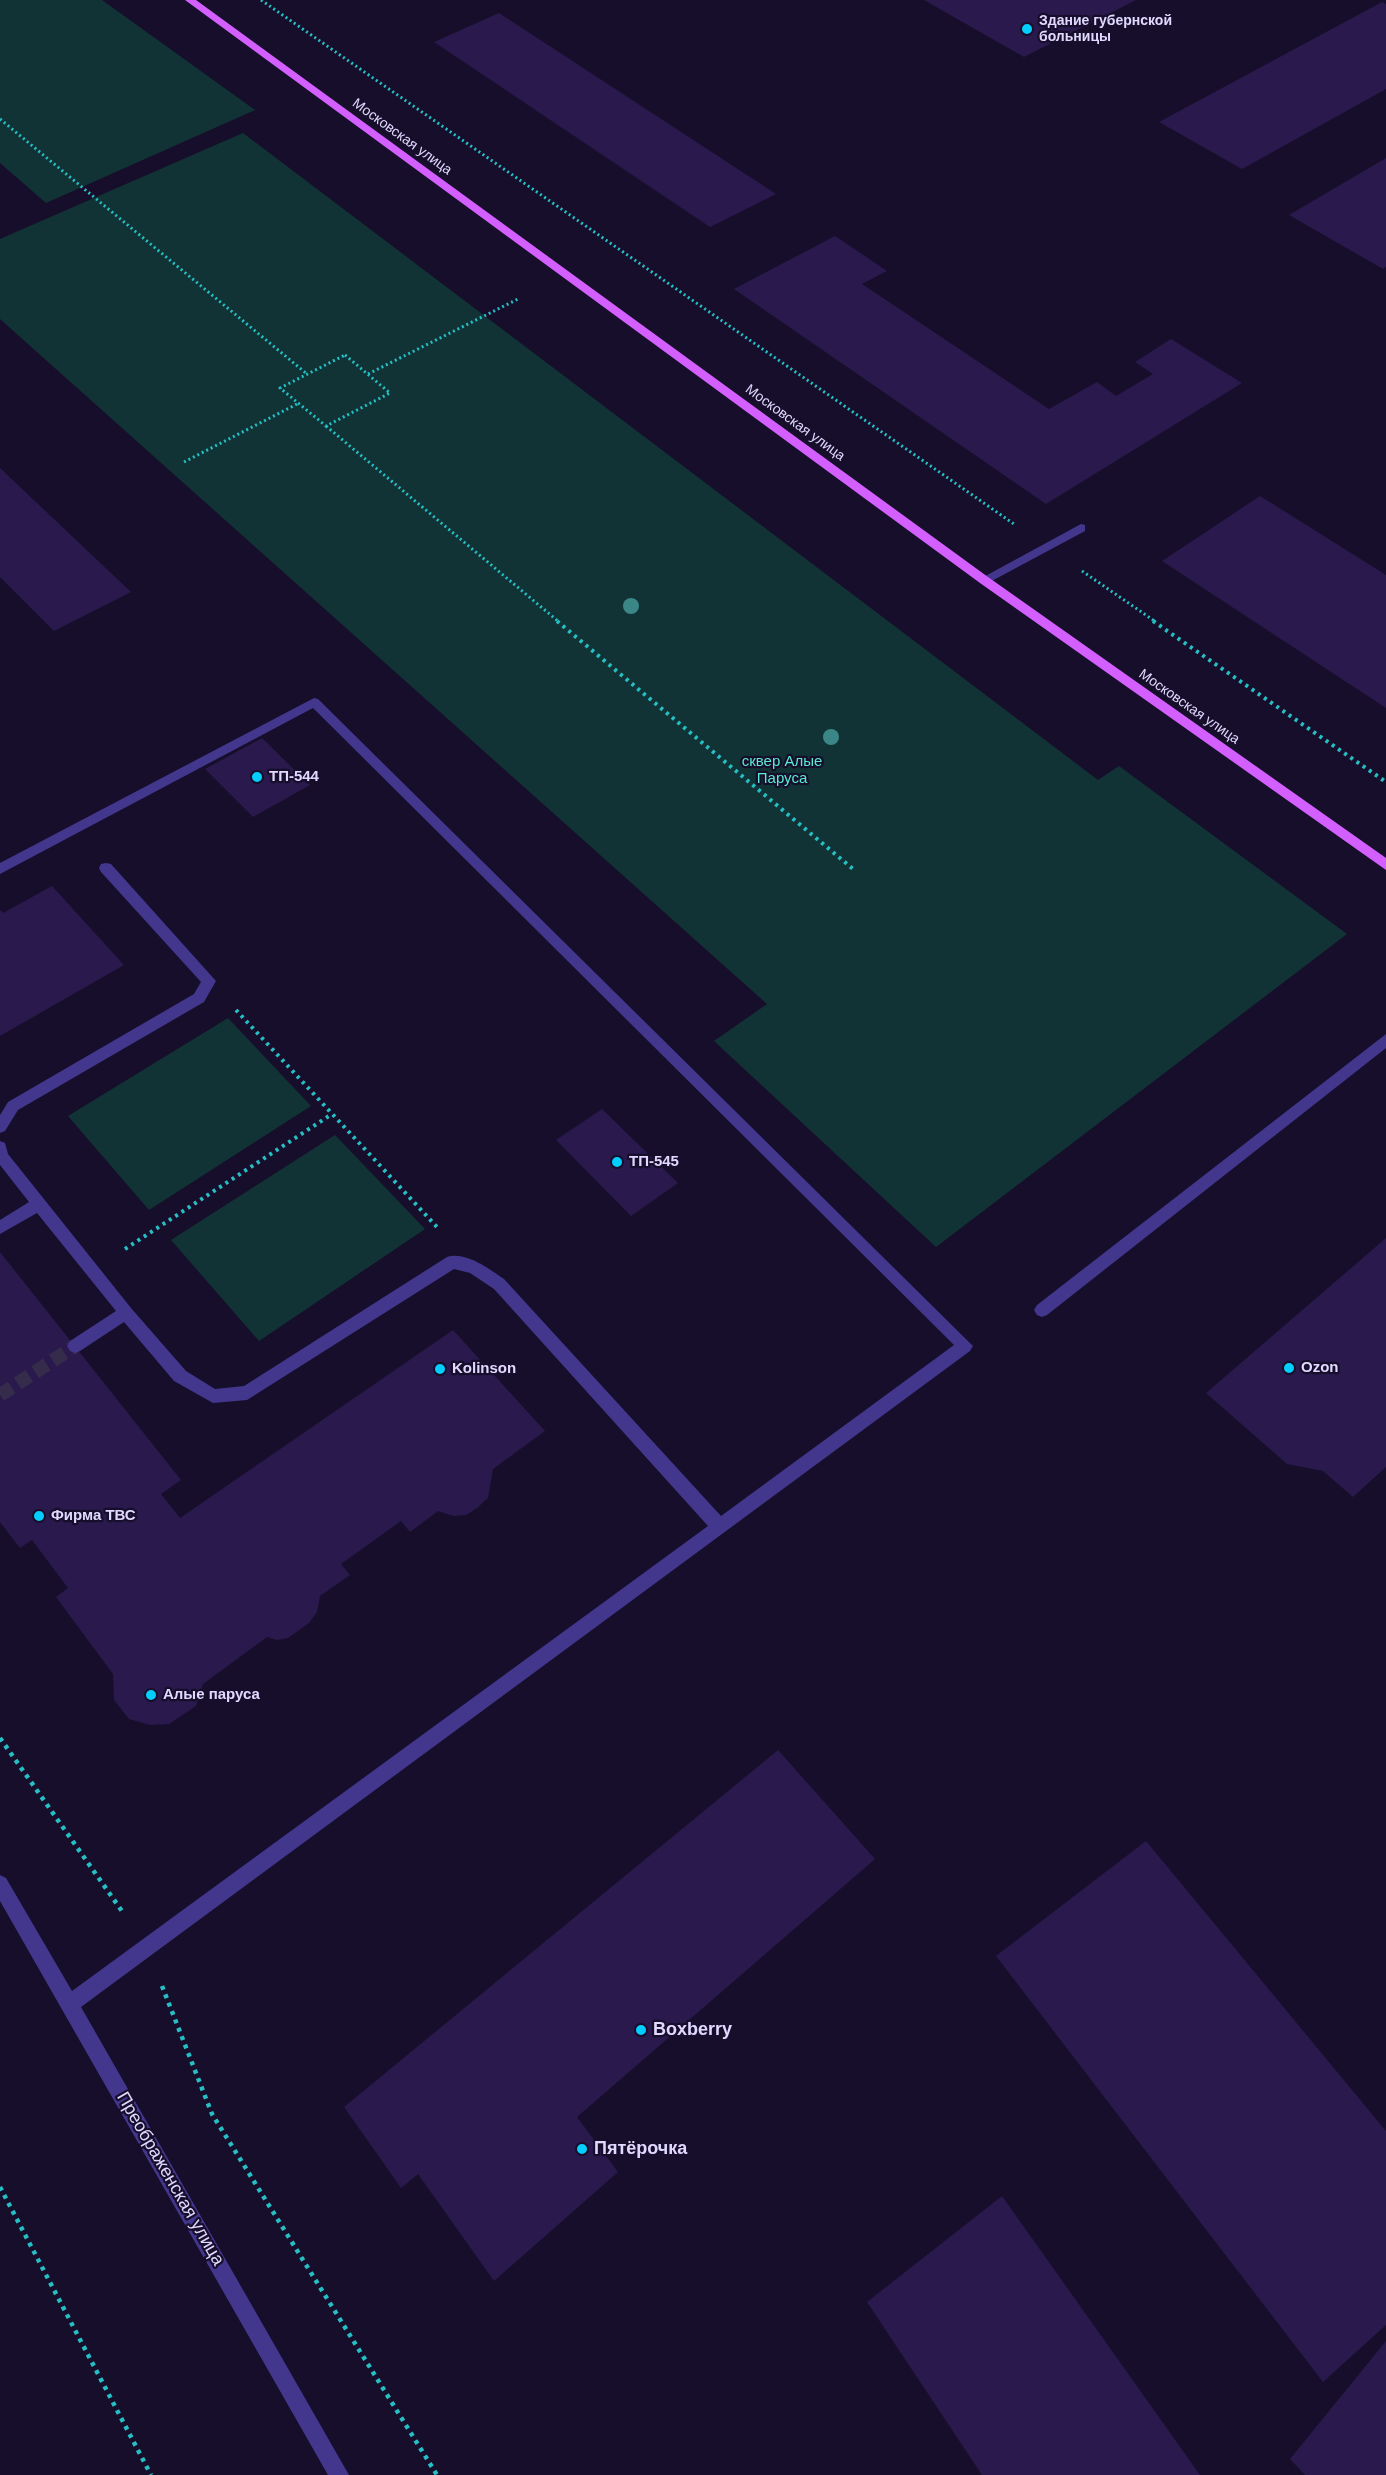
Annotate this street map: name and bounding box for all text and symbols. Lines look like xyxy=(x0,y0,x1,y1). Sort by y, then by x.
place label: Здание губернской больницы xyxy=(1039,13,1172,46)
marker: Здание губернской больницы xyxy=(1020,22,1034,36)
street label: Московская улица xyxy=(349,95,455,179)
street label: Московская улица xyxy=(742,381,848,465)
street label: Московская улица xyxy=(1135,666,1243,748)
park label: сквер Алые Паруса xyxy=(742,753,822,788)
place label: ТП-544 xyxy=(269,768,319,786)
marker: ТП-544 xyxy=(250,770,264,784)
place label: ТП-545 xyxy=(629,1153,679,1171)
marker: ТП-545 xyxy=(610,1155,624,1169)
place label: Ozon xyxy=(1301,1359,1338,1377)
place label: Kolinson xyxy=(452,1360,516,1378)
marker: Ozon xyxy=(1282,1361,1296,1375)
marker: Kolinson xyxy=(433,1362,447,1376)
place label: Фирма ТВС xyxy=(51,1507,136,1525)
marker: Фирма ТВС xyxy=(32,1509,46,1523)
place label: Алые паруса xyxy=(163,1686,260,1704)
marker: Алые паруса xyxy=(144,1688,158,1702)
place label: Boxberry xyxy=(653,2019,732,2041)
marker: Boxberry xyxy=(634,2023,648,2037)
street label: Преображенская улица xyxy=(111,2088,229,2270)
place label: Пятёрочка xyxy=(594,2138,687,2160)
marker: Пятёрочка xyxy=(575,2142,589,2156)

